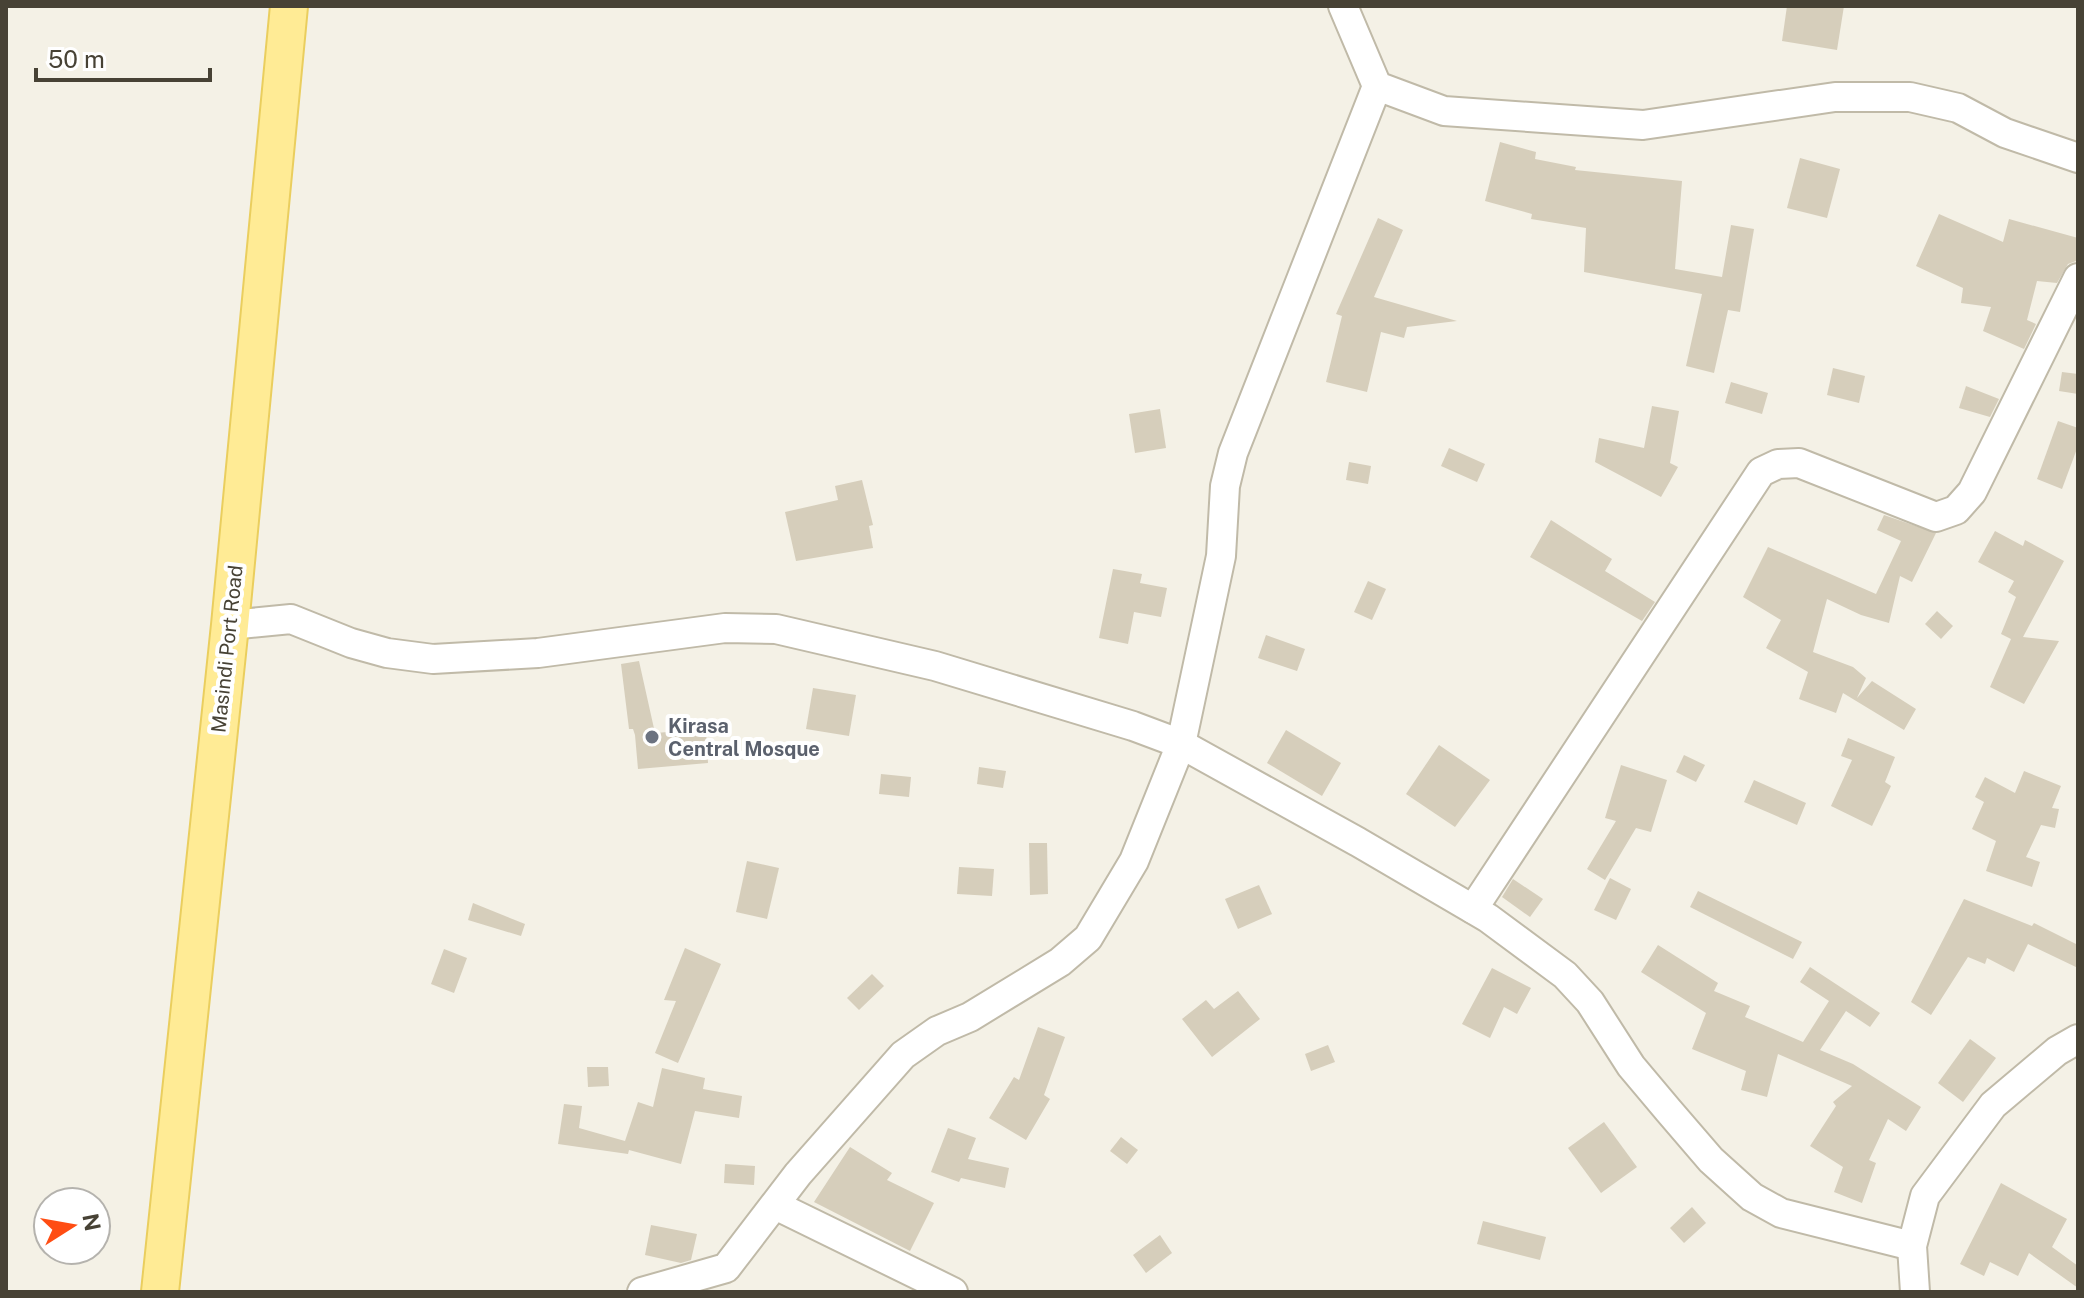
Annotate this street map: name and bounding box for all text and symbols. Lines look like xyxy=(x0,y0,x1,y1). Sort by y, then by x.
scale bar xyxy=(36,32,210,82)
text: 50 m xyxy=(48,45,105,73)
street label: Masindi Port Road xyxy=(206,564,248,734)
place label: Kirasa Central Mosque xyxy=(668,714,820,761)
marker: Kirasa Central Mosque xyxy=(643,728,661,746)
north arrow xyxy=(32,1186,112,1266)
text: N xyxy=(77,1211,106,1233)

